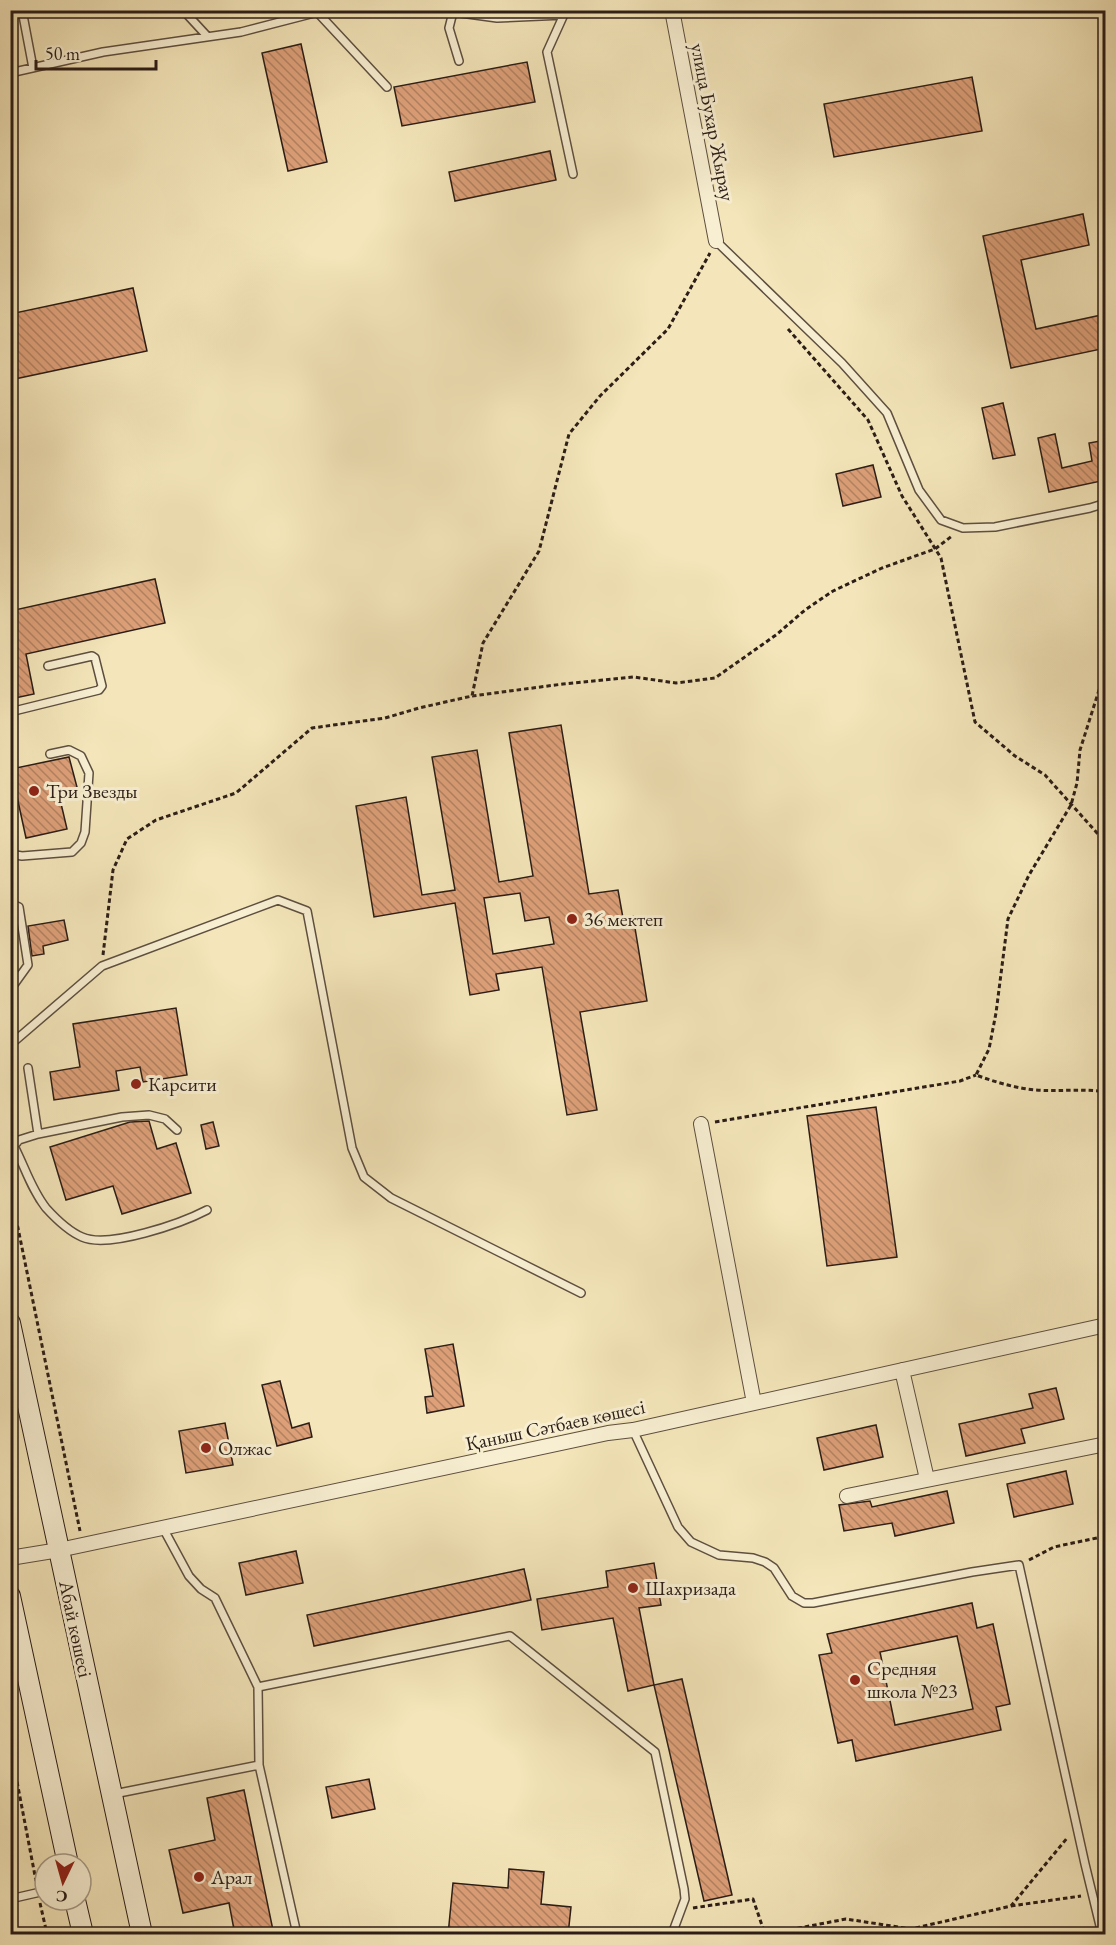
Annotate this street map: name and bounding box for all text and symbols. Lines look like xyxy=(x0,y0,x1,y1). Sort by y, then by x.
scale bar xyxy=(36,33,156,71)
street label: улица Бухар Жырау xyxy=(685,41,741,203)
text: 50 m xyxy=(45,42,80,65)
place label: Три Звезды xyxy=(46,778,137,804)
marker: Три Звезды xyxy=(27,784,41,798)
place label: 36 мектеп xyxy=(584,906,663,932)
marker: 36 мектеп xyxy=(565,912,579,926)
place label: Карсити xyxy=(148,1071,217,1097)
marker: Карсити xyxy=(129,1077,143,1091)
street label: Қаныш Сәтбаев көшесі xyxy=(463,1393,647,1457)
place label: Олжас xyxy=(218,1435,272,1461)
marker: Олжас xyxy=(199,1441,213,1455)
place label: Шахризада xyxy=(645,1575,736,1601)
street label: Абай көшесі xyxy=(53,1577,99,1680)
marker: Шахризада xyxy=(626,1581,640,1595)
place label: Средняя школа №23 xyxy=(867,1655,958,1704)
marker: Средняя школа №23 xyxy=(848,1673,862,1687)
north arrow xyxy=(33,1852,93,1912)
place label: Арал xyxy=(210,1864,253,1890)
marker: Арал xyxy=(192,1870,206,1884)
text: С xyxy=(55,1885,68,1907)

